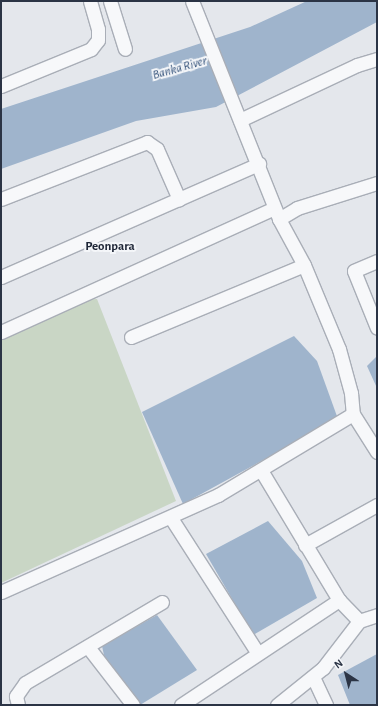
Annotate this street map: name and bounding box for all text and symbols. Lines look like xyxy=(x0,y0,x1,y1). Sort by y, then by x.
water label: Banka River xyxy=(151,54,209,84)
district label: Peonpara xyxy=(85,239,135,255)
north arrow xyxy=(326,654,366,694)
text: N xyxy=(332,657,345,671)

